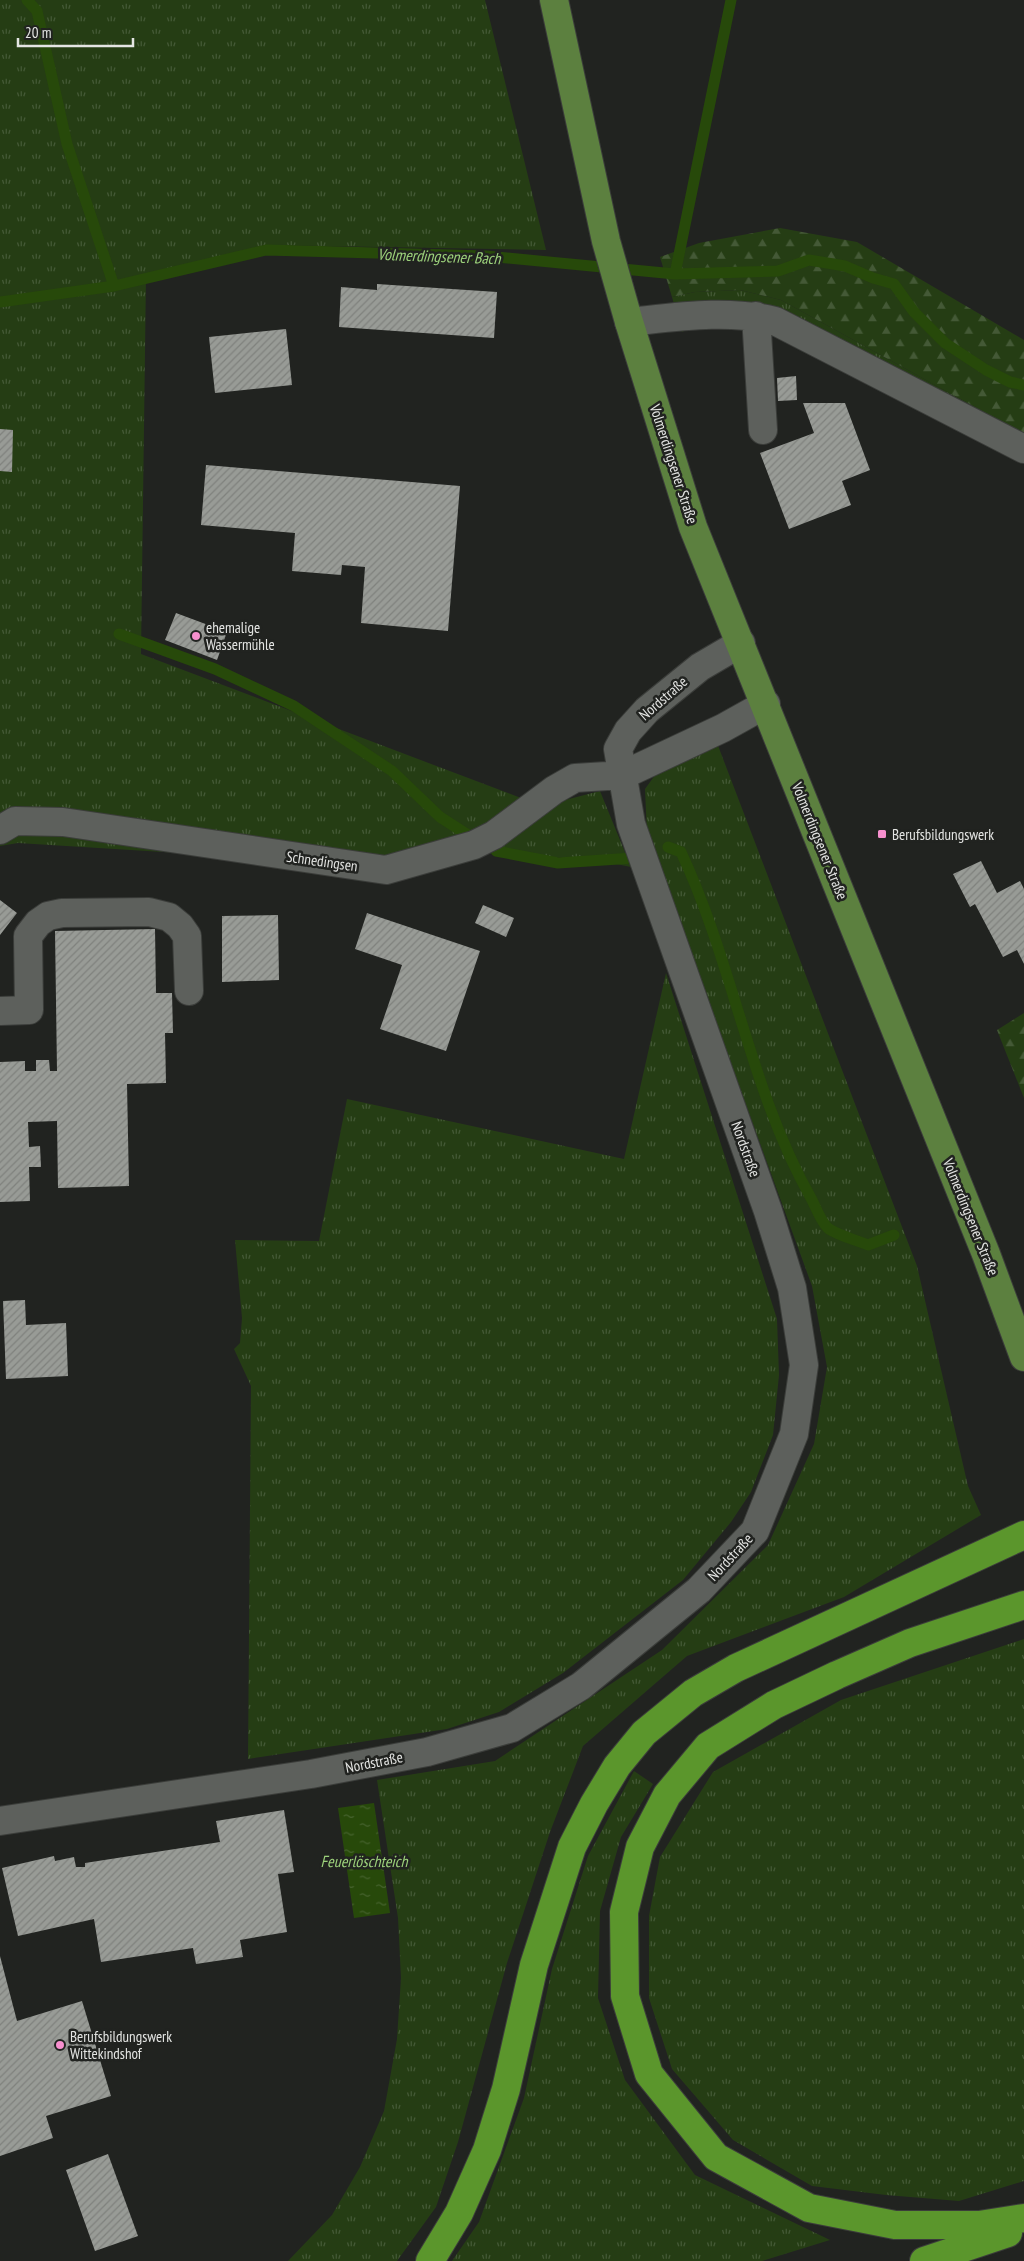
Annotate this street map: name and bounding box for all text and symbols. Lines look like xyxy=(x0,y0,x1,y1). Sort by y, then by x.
scale bar xyxy=(18,15,132,47)
text: 20 m xyxy=(25,23,51,42)
water label: Volmerdingsener Bach xyxy=(377,244,502,268)
street label: Volmerdingsener Straße xyxy=(645,401,702,526)
place label: ehemalige Wassermühle xyxy=(206,618,275,654)
marker: ehemalige Wassermühle xyxy=(190,630,202,642)
street label: Nordstraße xyxy=(635,672,691,724)
street label: Volmerdingsener Straße xyxy=(787,779,852,902)
place label: Berufsbildungswerk xyxy=(892,825,994,844)
marker: Berufsbildungswerk xyxy=(876,828,888,840)
street label: Schnedingsen xyxy=(285,847,359,875)
street label: Nordstraße xyxy=(727,1119,765,1179)
street label: Volmerdingsener Straße xyxy=(938,1155,1003,1278)
street label: Nordstraße xyxy=(703,1529,757,1585)
street label: Nordstraße xyxy=(344,1747,404,1777)
water label: Feuerlöschteich xyxy=(320,1851,408,1871)
place label: Berufsbildungswerk Wittekindshof xyxy=(70,2027,172,2063)
marker: Berufsbildungswerk Wittekindshof xyxy=(54,2039,66,2051)

